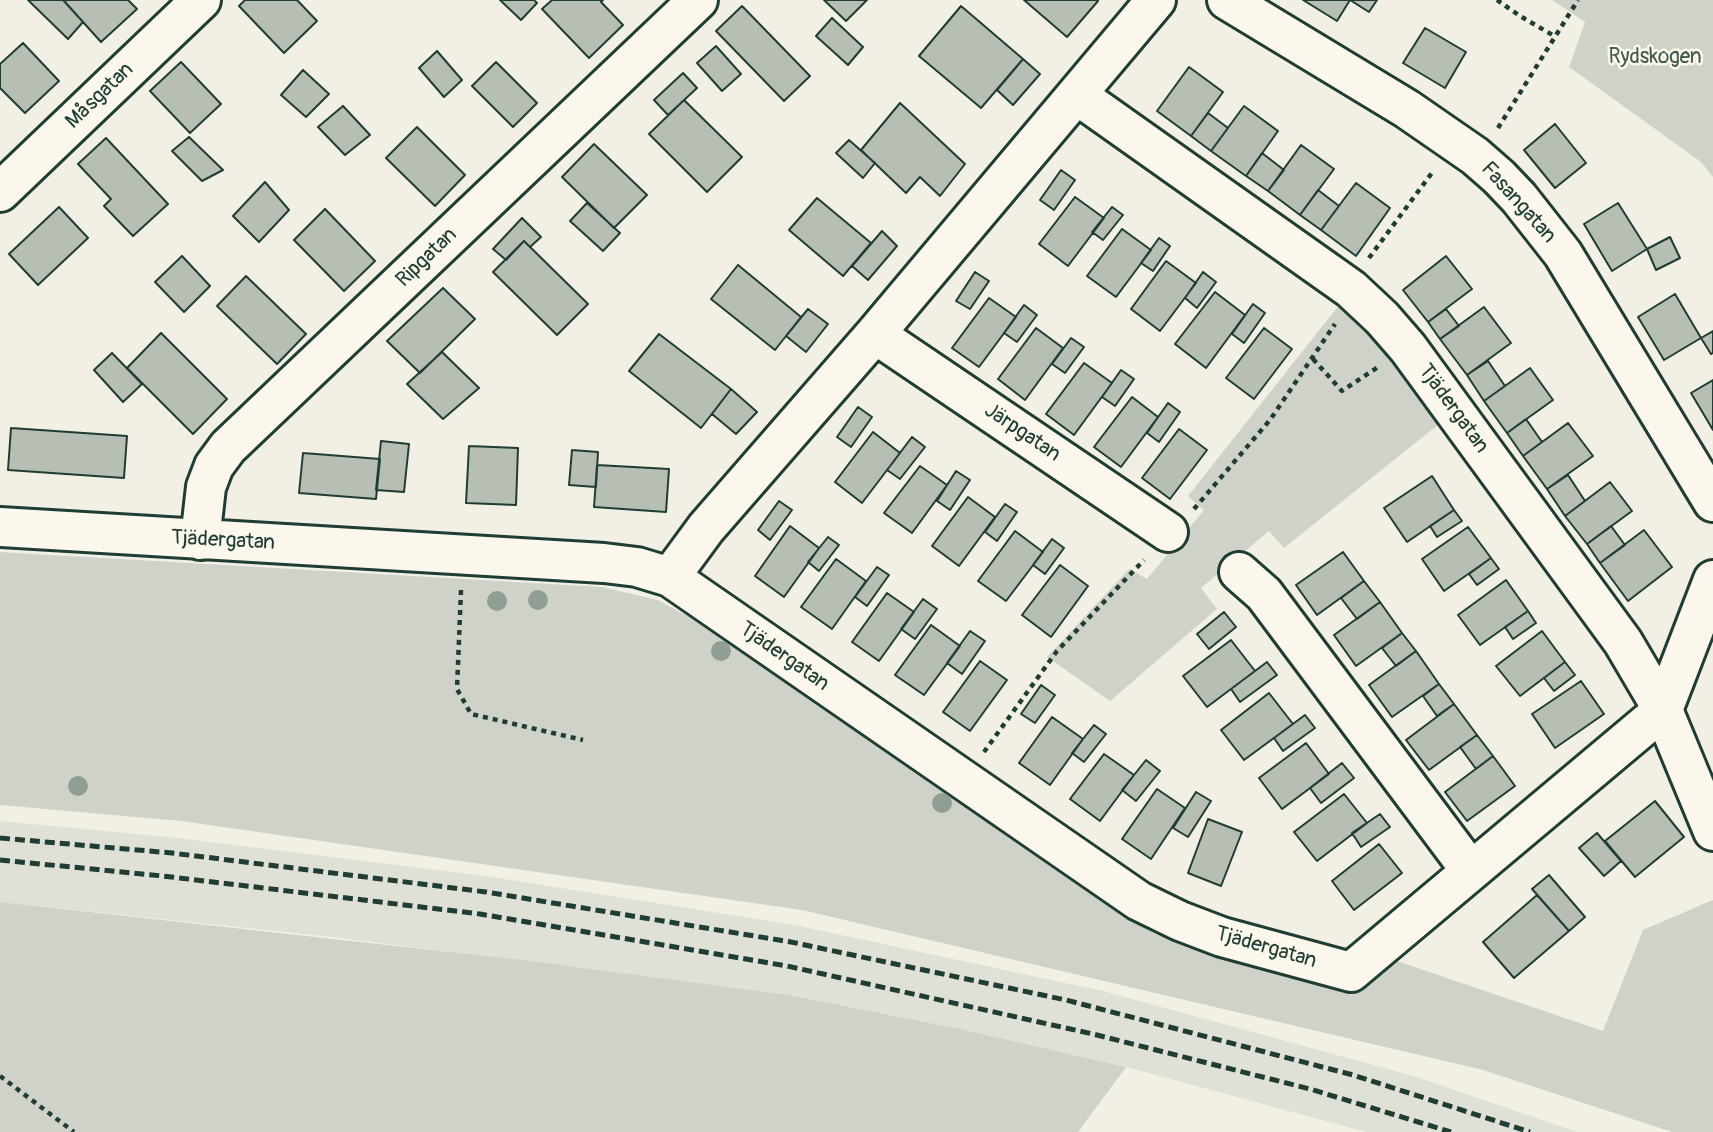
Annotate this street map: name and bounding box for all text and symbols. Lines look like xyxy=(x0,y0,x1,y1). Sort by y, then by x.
park label: Rydskogen xyxy=(1608,45,1702,71)
street label: Måsgatan xyxy=(61,58,139,134)
street label: Fasangatan xyxy=(1475,157,1561,249)
street label: Ripgatan xyxy=(391,223,463,293)
street label: Tjädergatan xyxy=(1412,360,1494,458)
street label: Järpgatan xyxy=(979,398,1065,468)
street label: Tjädergatan xyxy=(170,526,276,556)
street label: Tjädergatan xyxy=(734,617,834,697)
street label: Tjädergatan xyxy=(1213,922,1319,974)

